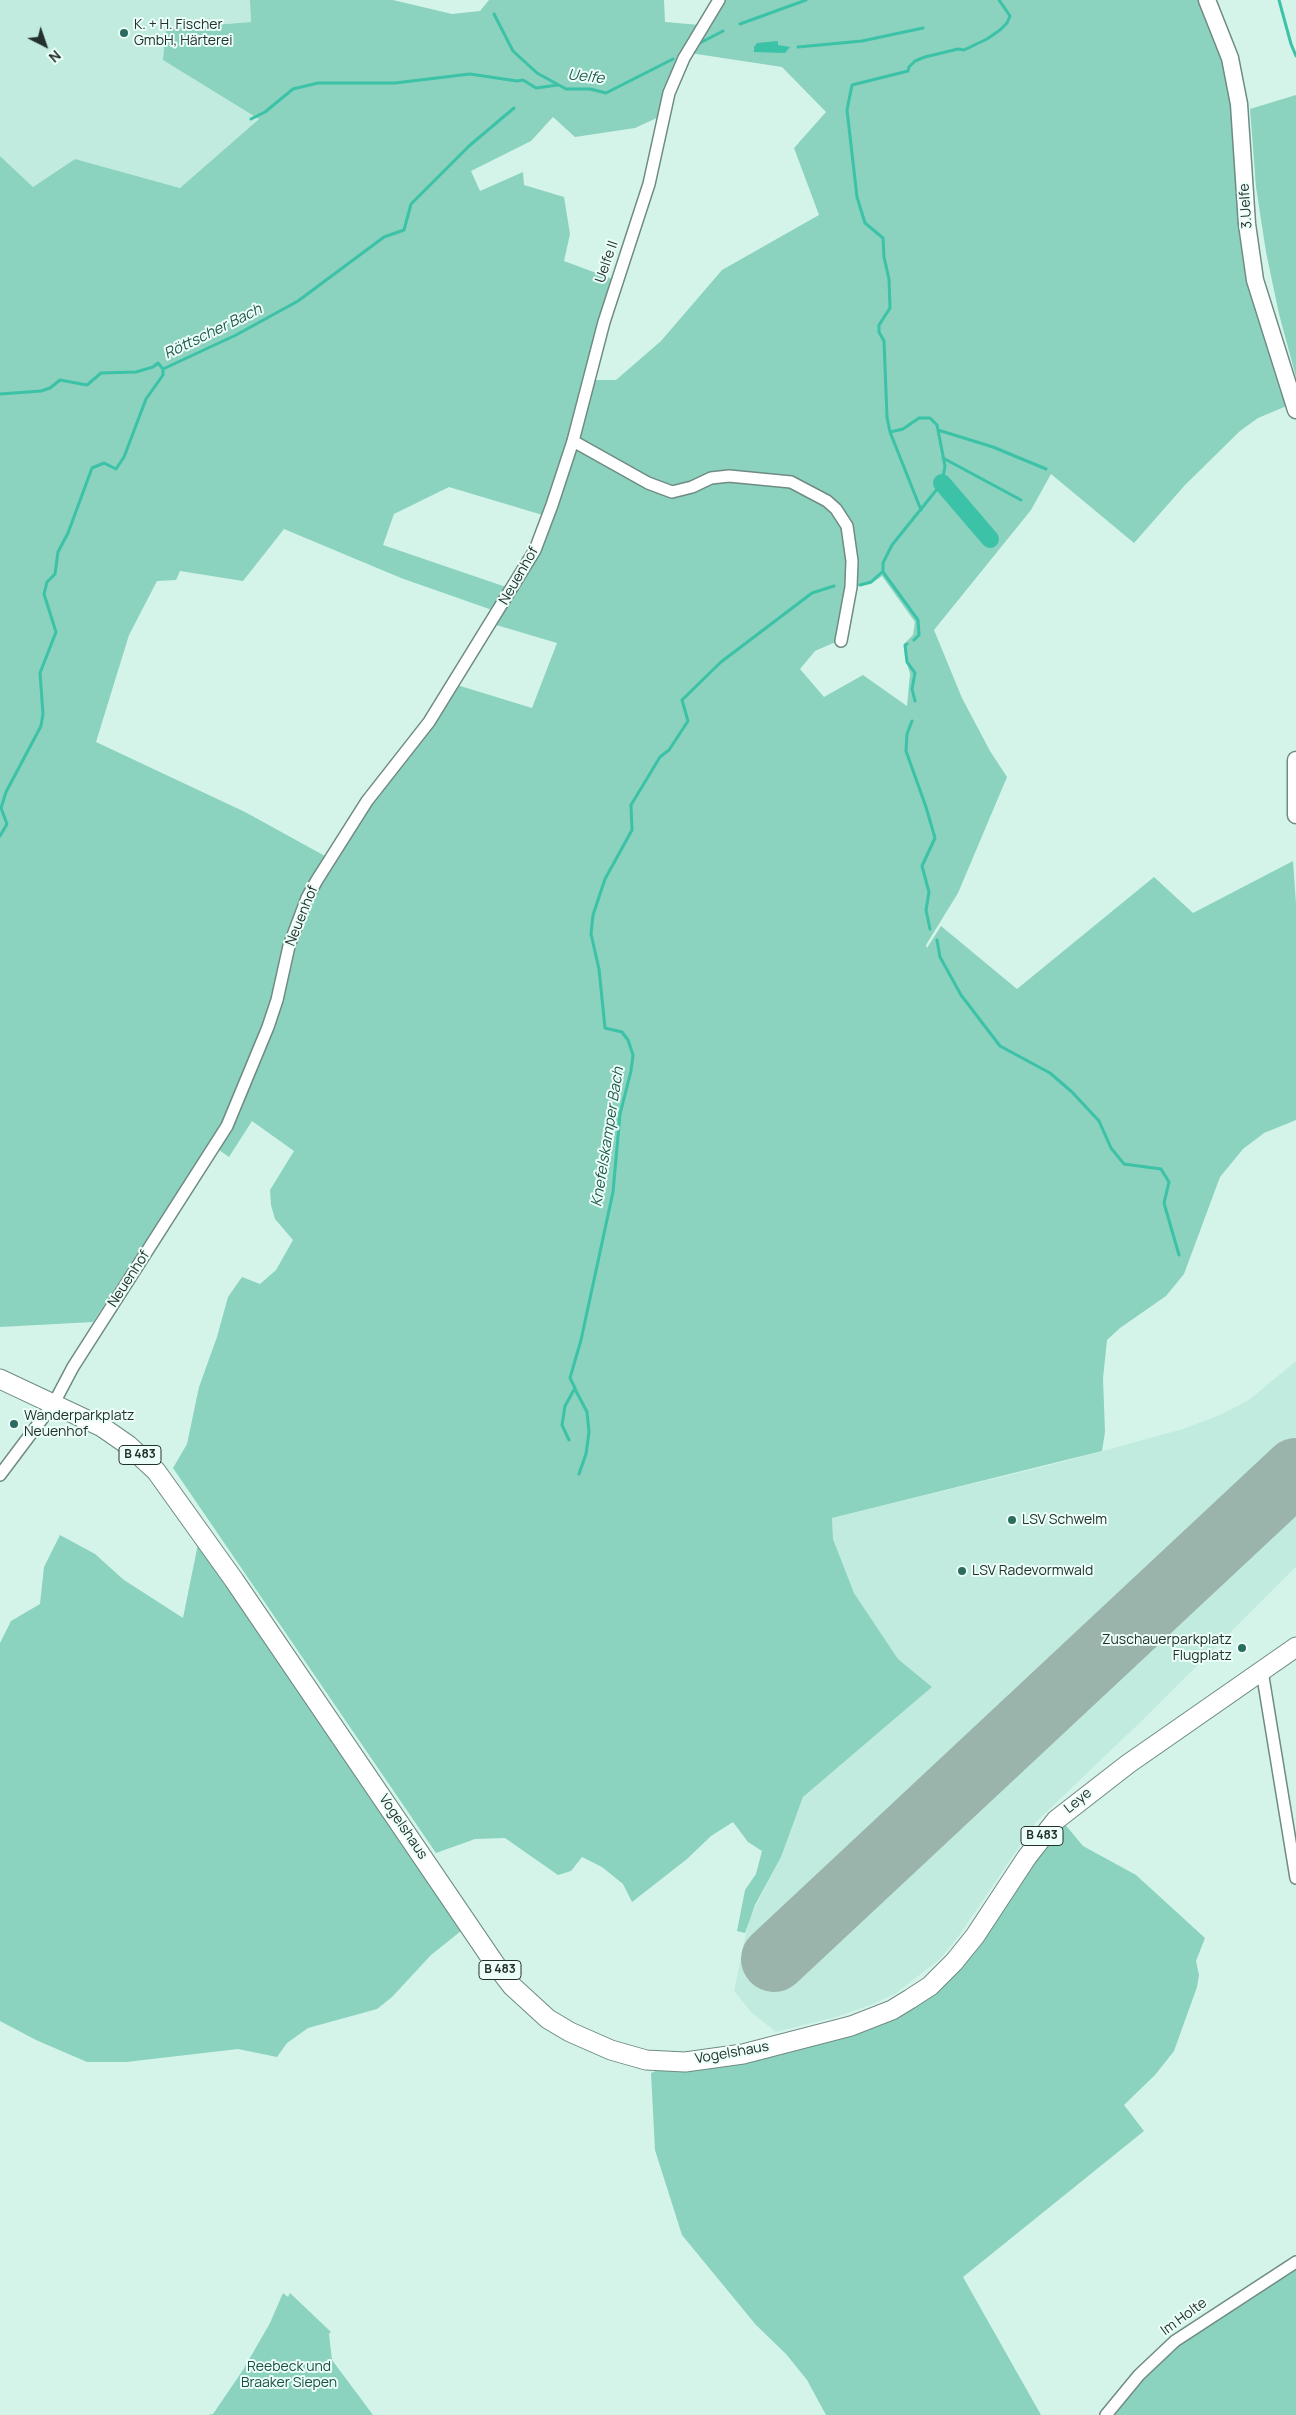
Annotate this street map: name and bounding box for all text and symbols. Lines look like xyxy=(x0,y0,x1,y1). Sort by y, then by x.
place label: K. + H. Fischer GmbH, Härterei xyxy=(134,17,232,49)
north arrow xyxy=(20,20,70,70)
marker: K. + H. Fischer GmbH, Härterei xyxy=(118,27,130,39)
text: N xyxy=(45,46,65,67)
water label: Uelfe xyxy=(567,66,605,88)
street label: 3.Uelfe xyxy=(1236,183,1256,229)
street label: Uelfe II xyxy=(592,239,622,285)
water label: Röttscher Bach xyxy=(161,301,265,363)
street label: Neuenhof xyxy=(496,544,542,608)
street label: Neuenhof xyxy=(282,883,322,949)
water label: Knefelskamper Bach xyxy=(588,1066,628,1208)
street label: Neuenhof xyxy=(105,1248,153,1310)
place label: Wanderparkplatz Neuenhof xyxy=(24,1408,134,1440)
marker: Wanderparkplatz Neuenhof xyxy=(8,1418,20,1430)
road number: B 483 xyxy=(119,1446,161,1464)
place label: LSV Schwelm xyxy=(1022,1512,1107,1528)
marker: LSV Schwelm xyxy=(1006,1514,1018,1526)
place label: LSV Radevormwald xyxy=(972,1563,1093,1579)
marker: LSV Radevormwald xyxy=(956,1565,968,1577)
place label: Zuschauerparkplatz Flugplatz xyxy=(1102,1632,1232,1664)
marker: Zuschauerparkplatz Flugplatz xyxy=(1236,1642,1248,1654)
street label: Leye xyxy=(1061,1785,1095,1817)
street label: Vogelshaus xyxy=(375,1791,431,1863)
road number: B 483 xyxy=(1021,1826,1063,1845)
road number: B 483 xyxy=(479,1960,521,1980)
street label: Vogelshaus xyxy=(694,2038,770,2068)
street label: Im Holte xyxy=(1158,2295,1210,2339)
park label: Reebeck und Braaker Siepen xyxy=(241,2359,337,2392)

